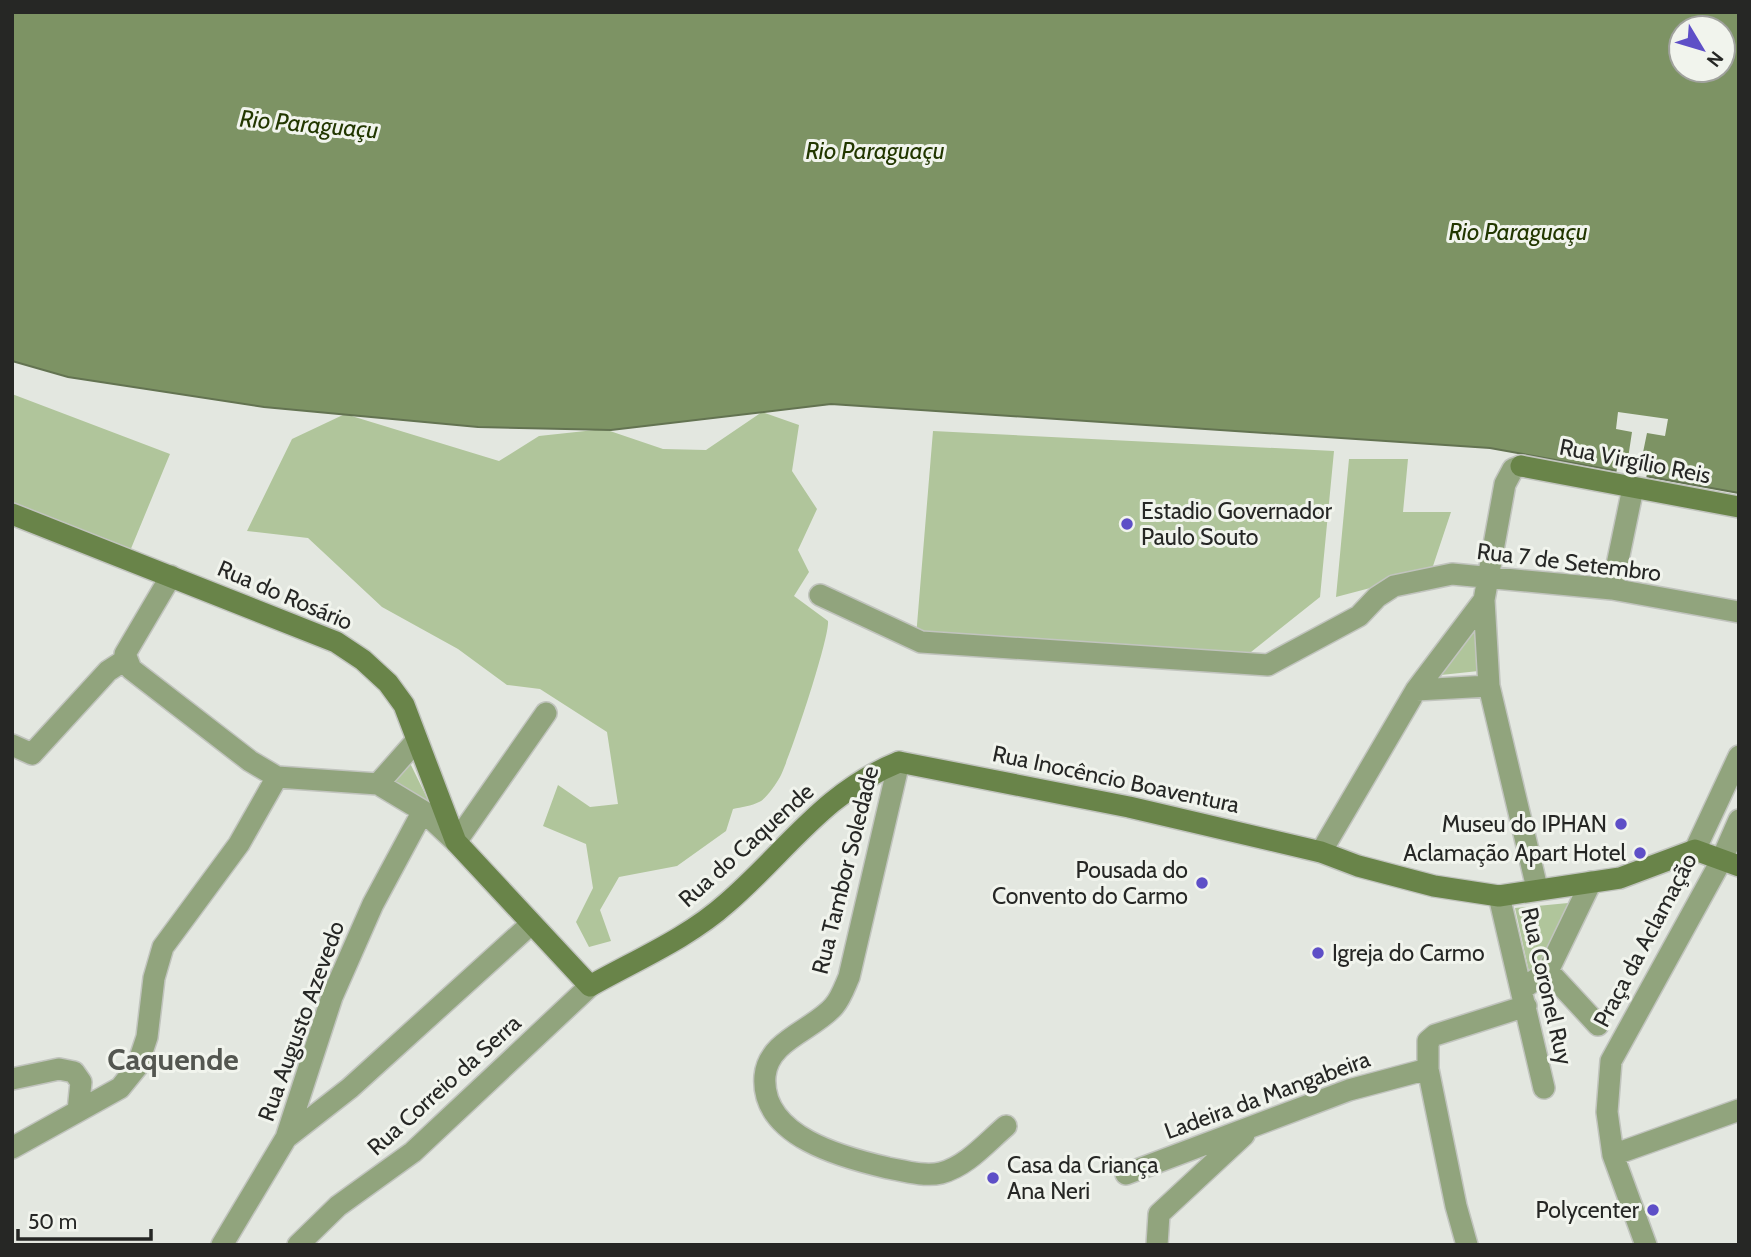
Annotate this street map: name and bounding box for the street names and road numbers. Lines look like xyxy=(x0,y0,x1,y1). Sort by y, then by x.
street label: Rua Virgílio Reis xyxy=(1557,433,1713,489)
street label: Rua 7 de Setembro xyxy=(1475,537,1663,587)
street label: Rua do Rosário xyxy=(213,554,357,636)
street label: Rua Inocêncio Boaventura xyxy=(990,739,1242,819)
street label: Rua Tambor Soledade xyxy=(806,763,884,977)
street label: Rua do Caquende xyxy=(673,777,819,913)
street label: Praça da Aclamação xyxy=(1587,848,1703,1032)
street label: Rua Coronel Ruy xyxy=(1515,905,1579,1068)
street label: Rua Augusto Azevedo xyxy=(252,917,350,1125)
street label: Rua Correio da Serra xyxy=(362,1009,526,1161)
street label: Ladeira da Mangabeira xyxy=(1160,1045,1374,1145)

